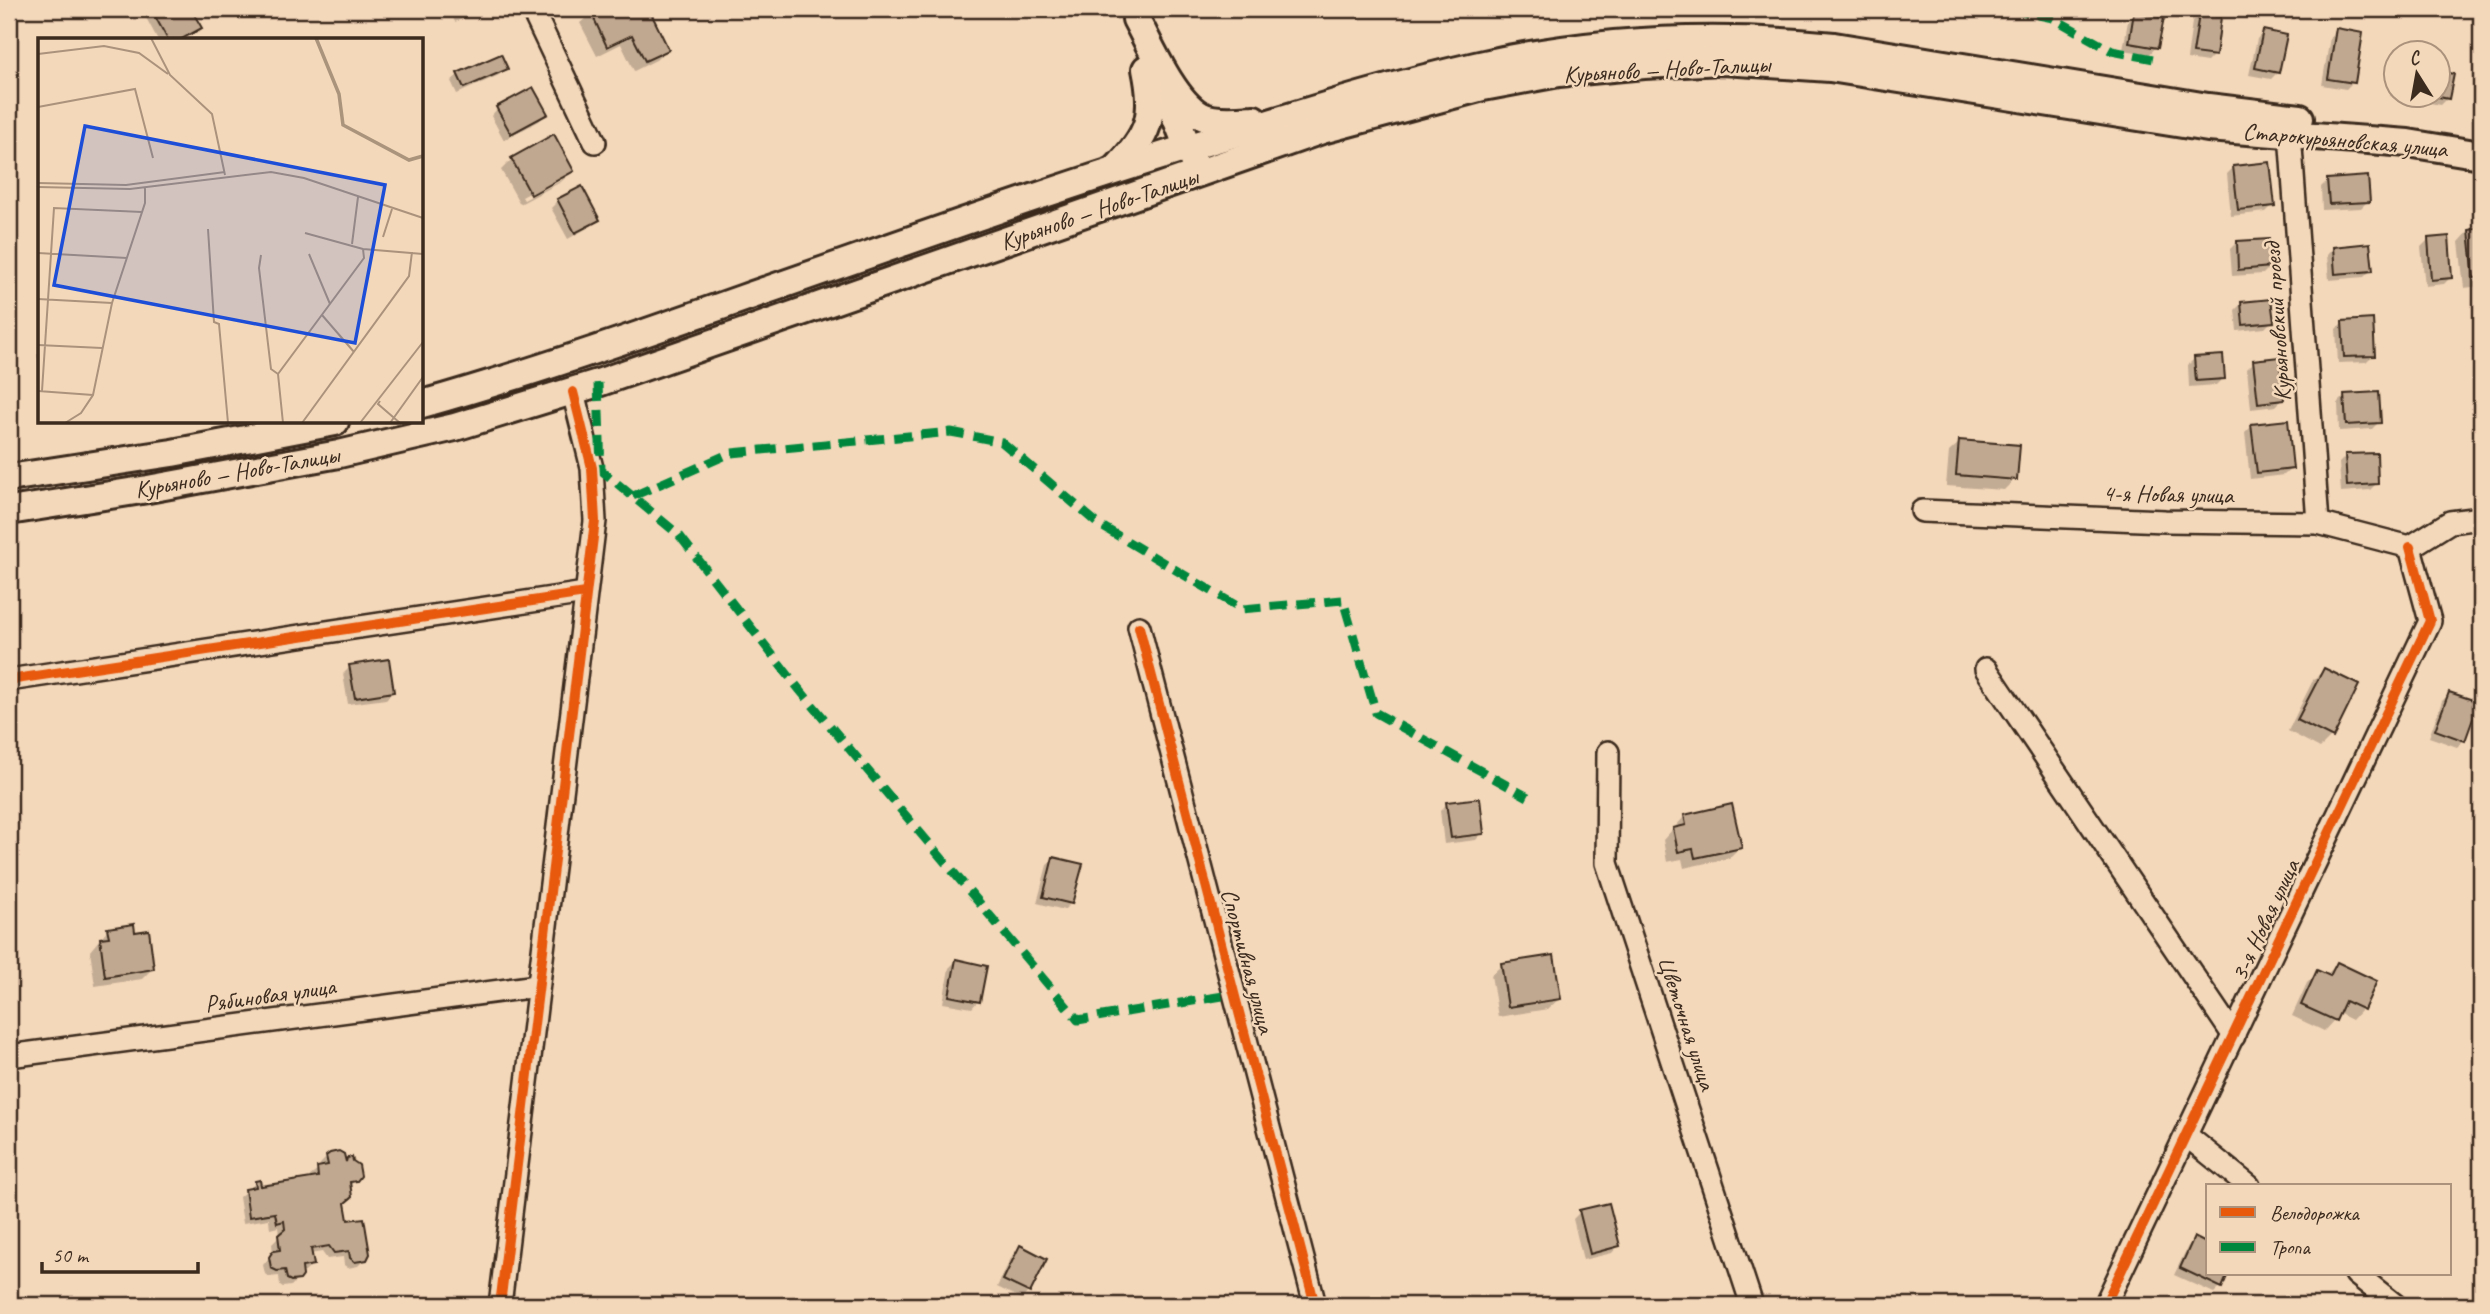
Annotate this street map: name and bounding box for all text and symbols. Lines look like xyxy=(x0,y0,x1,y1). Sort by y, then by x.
inset map xyxy=(38,38,424,424)
north arrow xyxy=(2382,38,2452,108)
text: С xyxy=(2407,45,2423,71)
street label: Курьяново — Ново-Талицы xyxy=(1563,48,1773,89)
street label: Старокурьяновская улица xyxy=(2242,116,2450,164)
street label: Курьяново — Ново-Талицы xyxy=(996,160,1204,257)
street label: Курьяновский проезд xyxy=(2256,239,2298,402)
street label: Курьяново — Ново-Талицы xyxy=(133,439,344,505)
street label: 4-я Новая улица xyxy=(2102,478,2235,510)
street label: 3-я Новая улица xyxy=(2224,853,2307,986)
street label: Спортивная улица xyxy=(1214,885,1282,1038)
street label: Цветочная улица xyxy=(1651,952,1723,1095)
street label: Рябиновая улица xyxy=(203,971,339,1019)
legend xyxy=(2206,1184,2452,1276)
text: Велодорожка xyxy=(2270,1200,2360,1226)
scale bar xyxy=(42,1230,198,1274)
text: Тропа xyxy=(2270,1234,2311,1260)
text: 50 m xyxy=(52,1242,90,1268)

